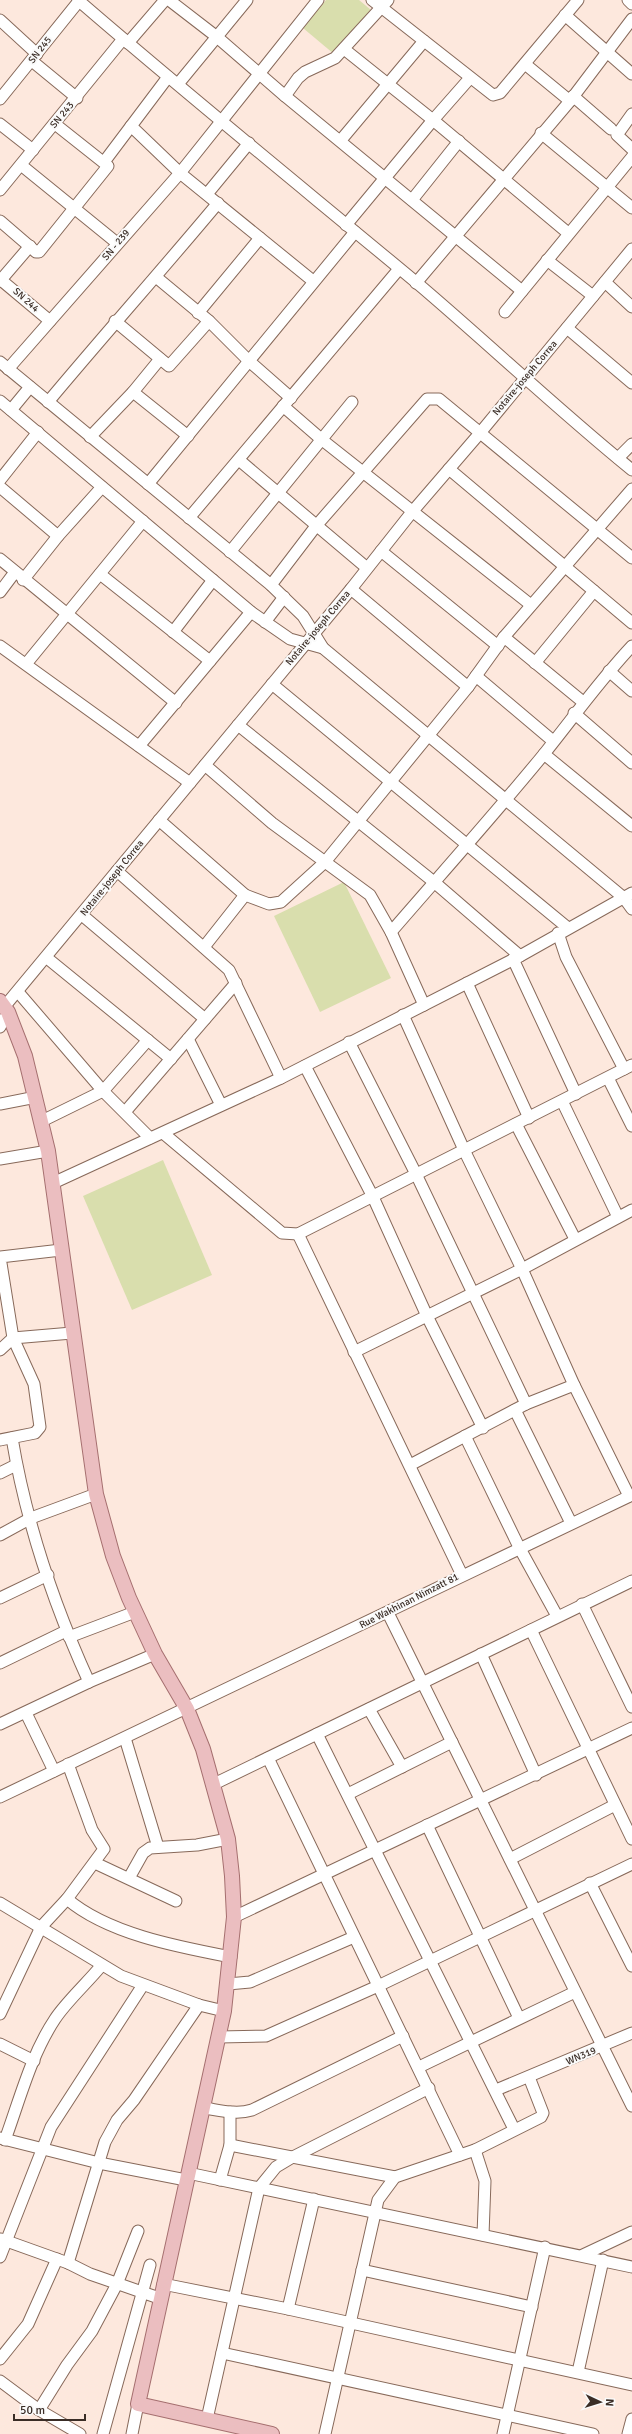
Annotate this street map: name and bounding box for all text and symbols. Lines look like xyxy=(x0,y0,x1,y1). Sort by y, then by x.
street label: SN 245 xyxy=(26,34,54,66)
street label: SN 243 xyxy=(48,99,76,131)
street label: SN - 239 xyxy=(100,227,132,263)
street label: SN 244 xyxy=(11,285,42,315)
street label: Notaire-joseph Correa xyxy=(490,338,560,418)
street label: Notaire-joseph Correa xyxy=(283,588,353,668)
street label: Notaire-joseph Correa xyxy=(78,838,146,918)
street label: Rue Wakhinan Nimzatt 81 xyxy=(357,1571,461,1631)
street label: WN319 xyxy=(564,2044,598,2068)
north arrow xyxy=(580,2382,620,2422)
scale bar xyxy=(14,2396,85,2422)
text: N xyxy=(603,2398,616,2407)
text: 50 m xyxy=(20,2403,45,2418)

